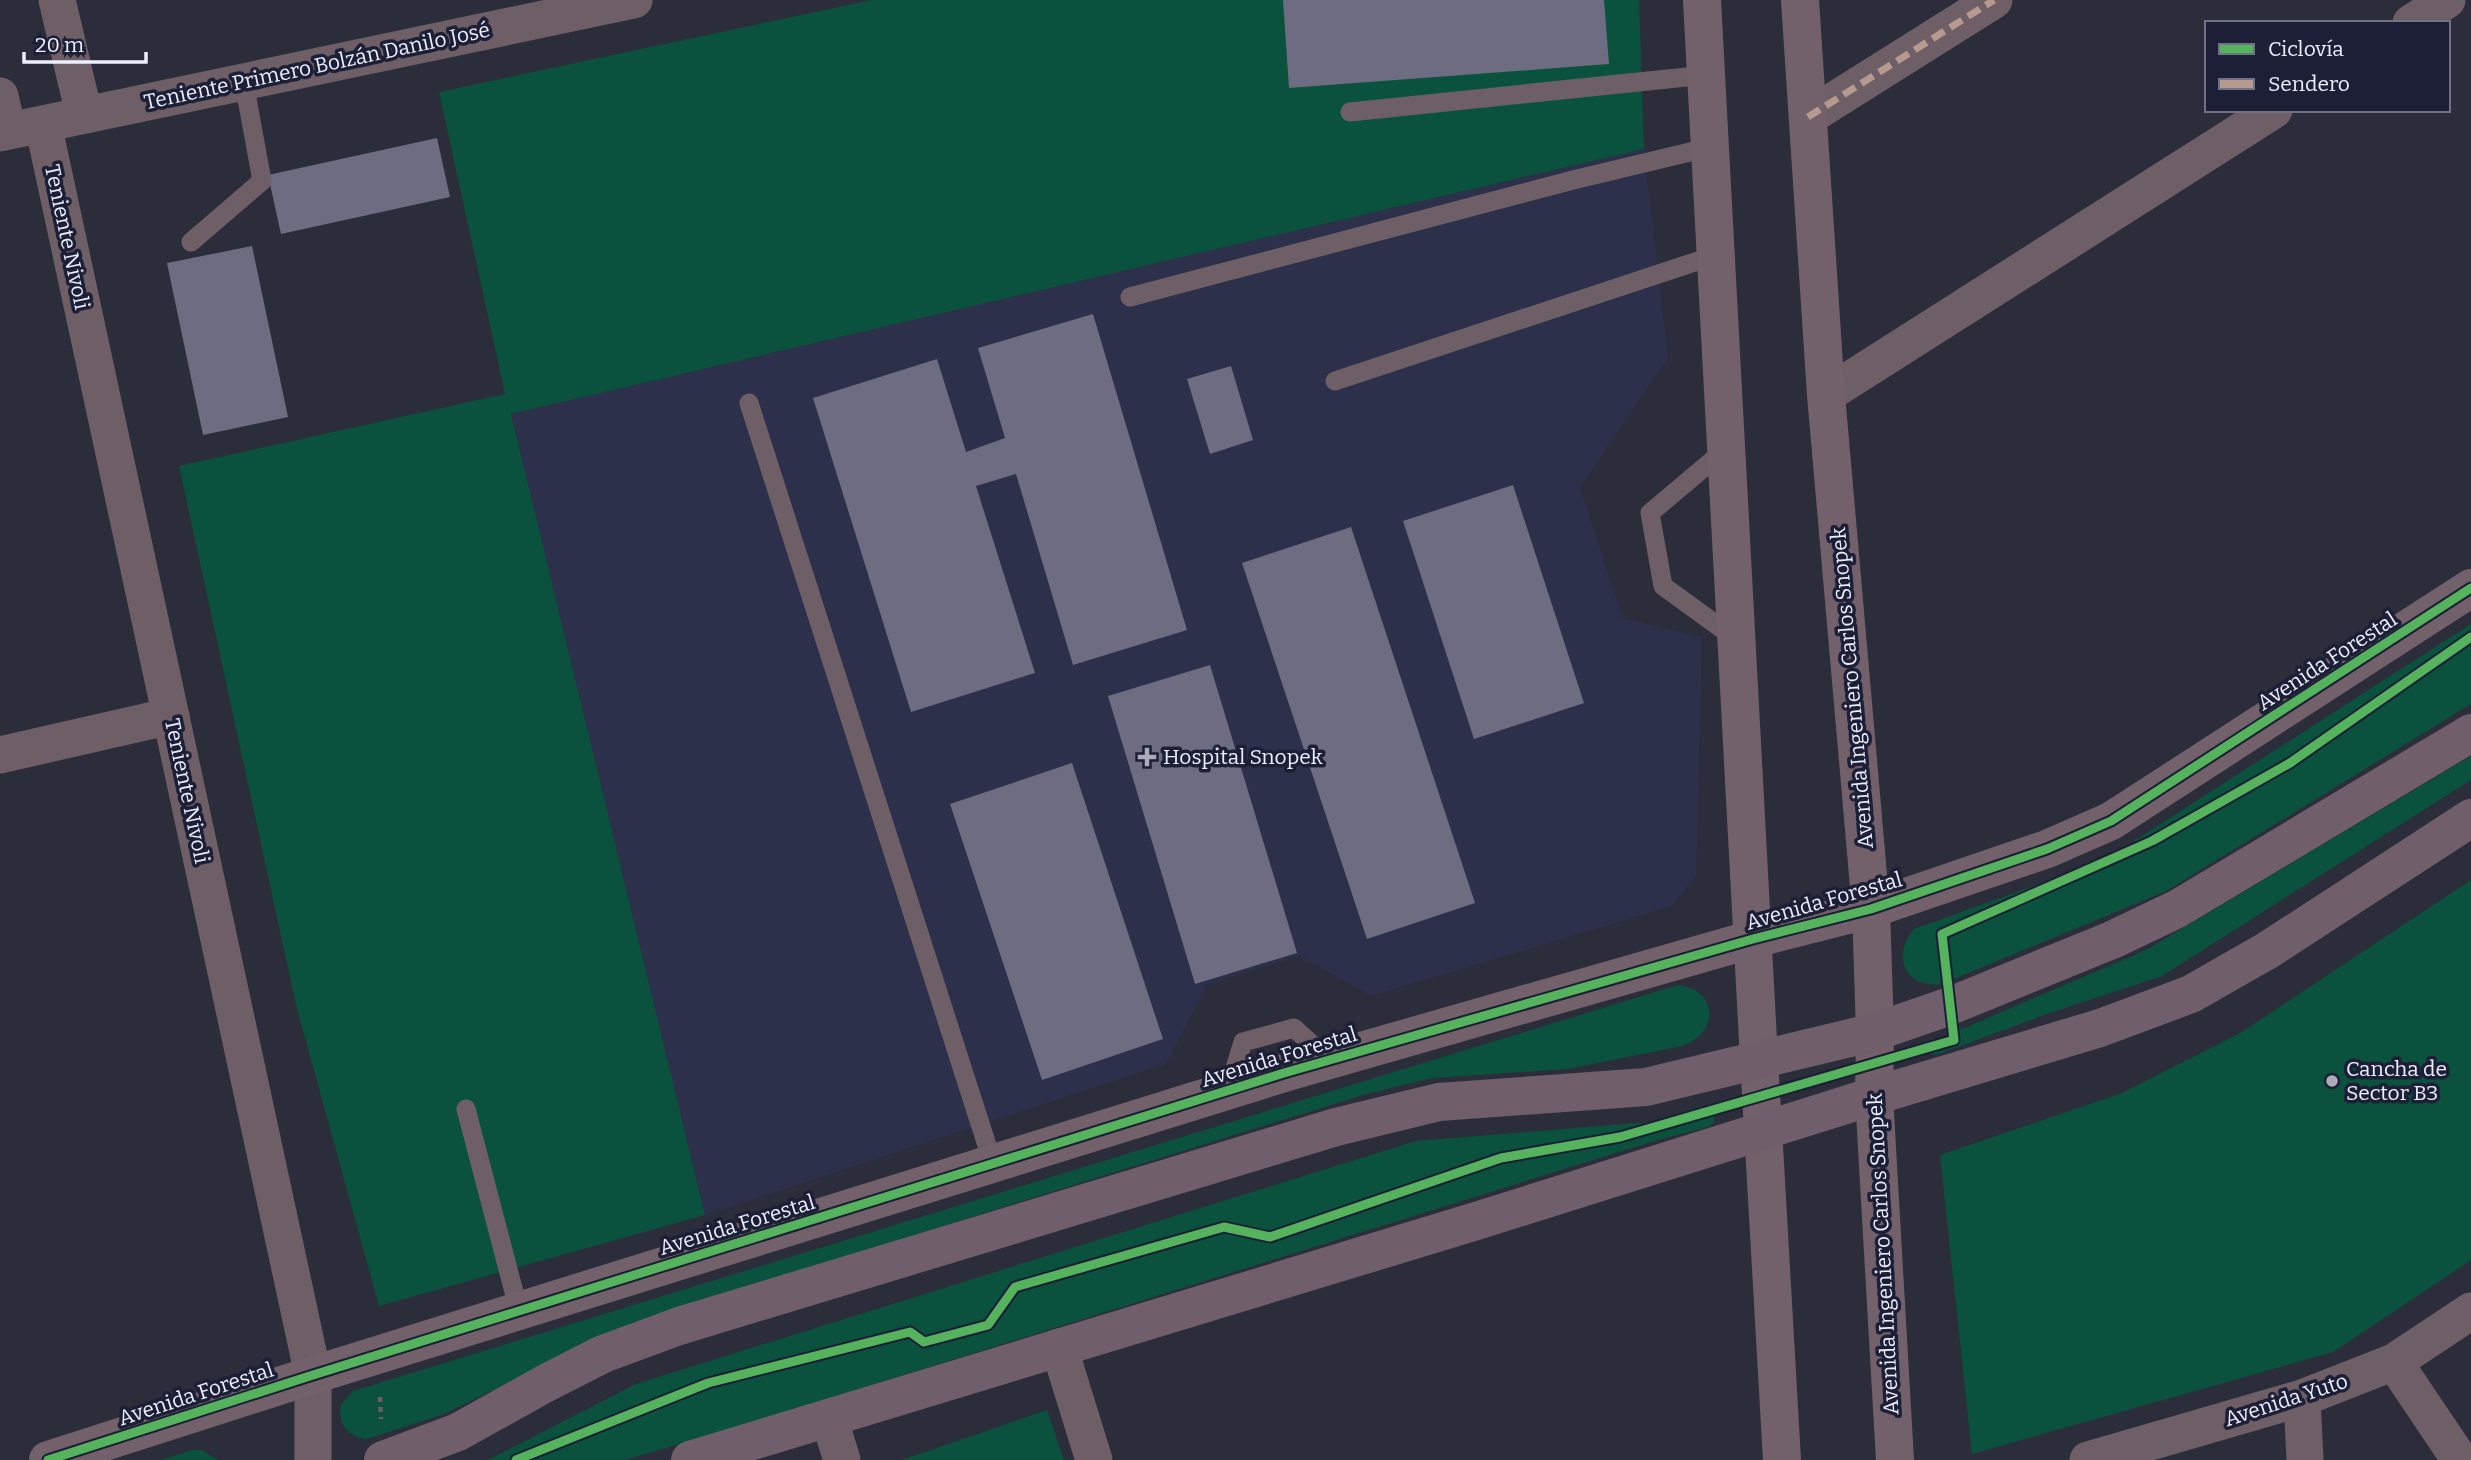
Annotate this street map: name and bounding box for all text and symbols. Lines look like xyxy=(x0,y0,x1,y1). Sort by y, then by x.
street label: Teniente Primero Bolzán Danilo José xyxy=(142,17,492,115)
scale bar xyxy=(24,21,147,65)
legend xyxy=(2205,21,2450,112)
text: 20 m xyxy=(35,32,84,58)
text: Ciclovía xyxy=(2268,36,2344,62)
text: Sendero xyxy=(2268,71,2350,97)
street label: Teniente Nivoli xyxy=(39,162,95,312)
street label: Avenida Ingeniero Carlos Snopek xyxy=(1825,526,1879,850)
street label: Avenida Forestal xyxy=(2252,606,2402,716)
street label: Teniente Nivoli xyxy=(159,716,215,866)
place label: Hospital Snopek xyxy=(1163,744,1323,770)
marker: Hospital Snopek xyxy=(1137,747,1157,767)
street label: Avenida Forestal xyxy=(1743,866,1905,936)
street label: Avenida Forestal xyxy=(1198,1021,1360,1093)
place label: Cancha de Sector B3 xyxy=(2346,1056,2447,1106)
marker: Cancha de Sector B3 xyxy=(2324,1073,2340,1089)
street label: Avenida Ingeniero Carlos Snopek xyxy=(1862,1092,1904,1416)
street label: Avenida Forestal xyxy=(656,1189,818,1261)
street label: Avenida Forestal xyxy=(115,1357,277,1431)
street label: Avenida Yuto xyxy=(2221,1368,2351,1432)

